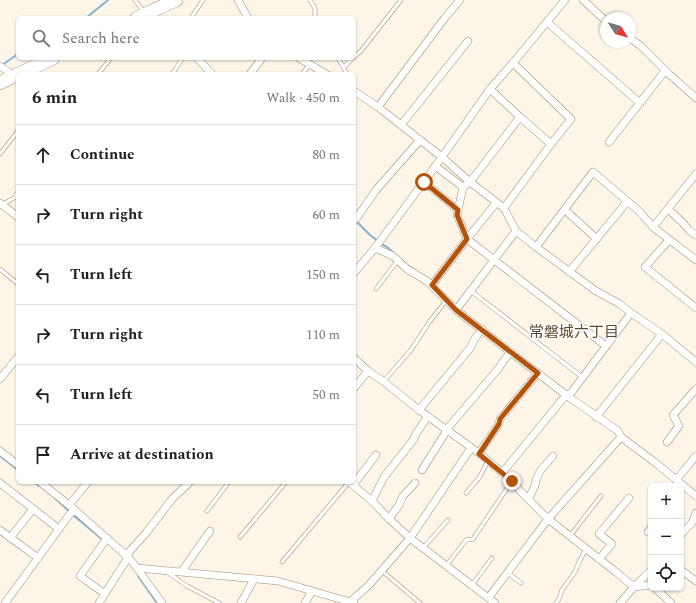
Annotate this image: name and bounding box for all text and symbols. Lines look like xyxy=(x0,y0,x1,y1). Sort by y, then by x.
north arrow xyxy=(600,12,636,48)
search box xyxy=(16,16,356,60)
icon: search xyxy=(30,27,52,49)
text: Search here xyxy=(62,27,140,50)
text: 6 min xyxy=(32,85,77,111)
text: Walk · 450 m xyxy=(266,88,340,108)
text: Continue xyxy=(70,143,135,166)
icon: ahead xyxy=(32,144,54,166)
text: 80 m xyxy=(313,145,340,165)
route start xyxy=(415,173,433,191)
text: Turn right xyxy=(70,203,143,226)
icon: right xyxy=(32,204,54,226)
text: 60 m xyxy=(313,205,340,225)
text: Turn left xyxy=(70,263,132,286)
icon: left xyxy=(32,264,54,286)
text: 150 m xyxy=(306,265,340,285)
district label: 常磐城六丁目 xyxy=(529,321,619,344)
text: Turn right xyxy=(70,323,143,346)
icon: right xyxy=(32,324,54,346)
text: 110 m xyxy=(306,325,340,345)
text: Turn left xyxy=(70,383,132,406)
icon: left xyxy=(32,384,54,406)
text: 50 m xyxy=(313,385,340,405)
text: Arrive at destination xyxy=(70,443,214,466)
icon: arrive xyxy=(32,444,54,466)
route end xyxy=(503,472,521,490)
map controls xyxy=(648,483,684,591)
button: + xyxy=(648,483,684,519)
button: − xyxy=(648,519,684,555)
button: locate xyxy=(648,555,684,591)

